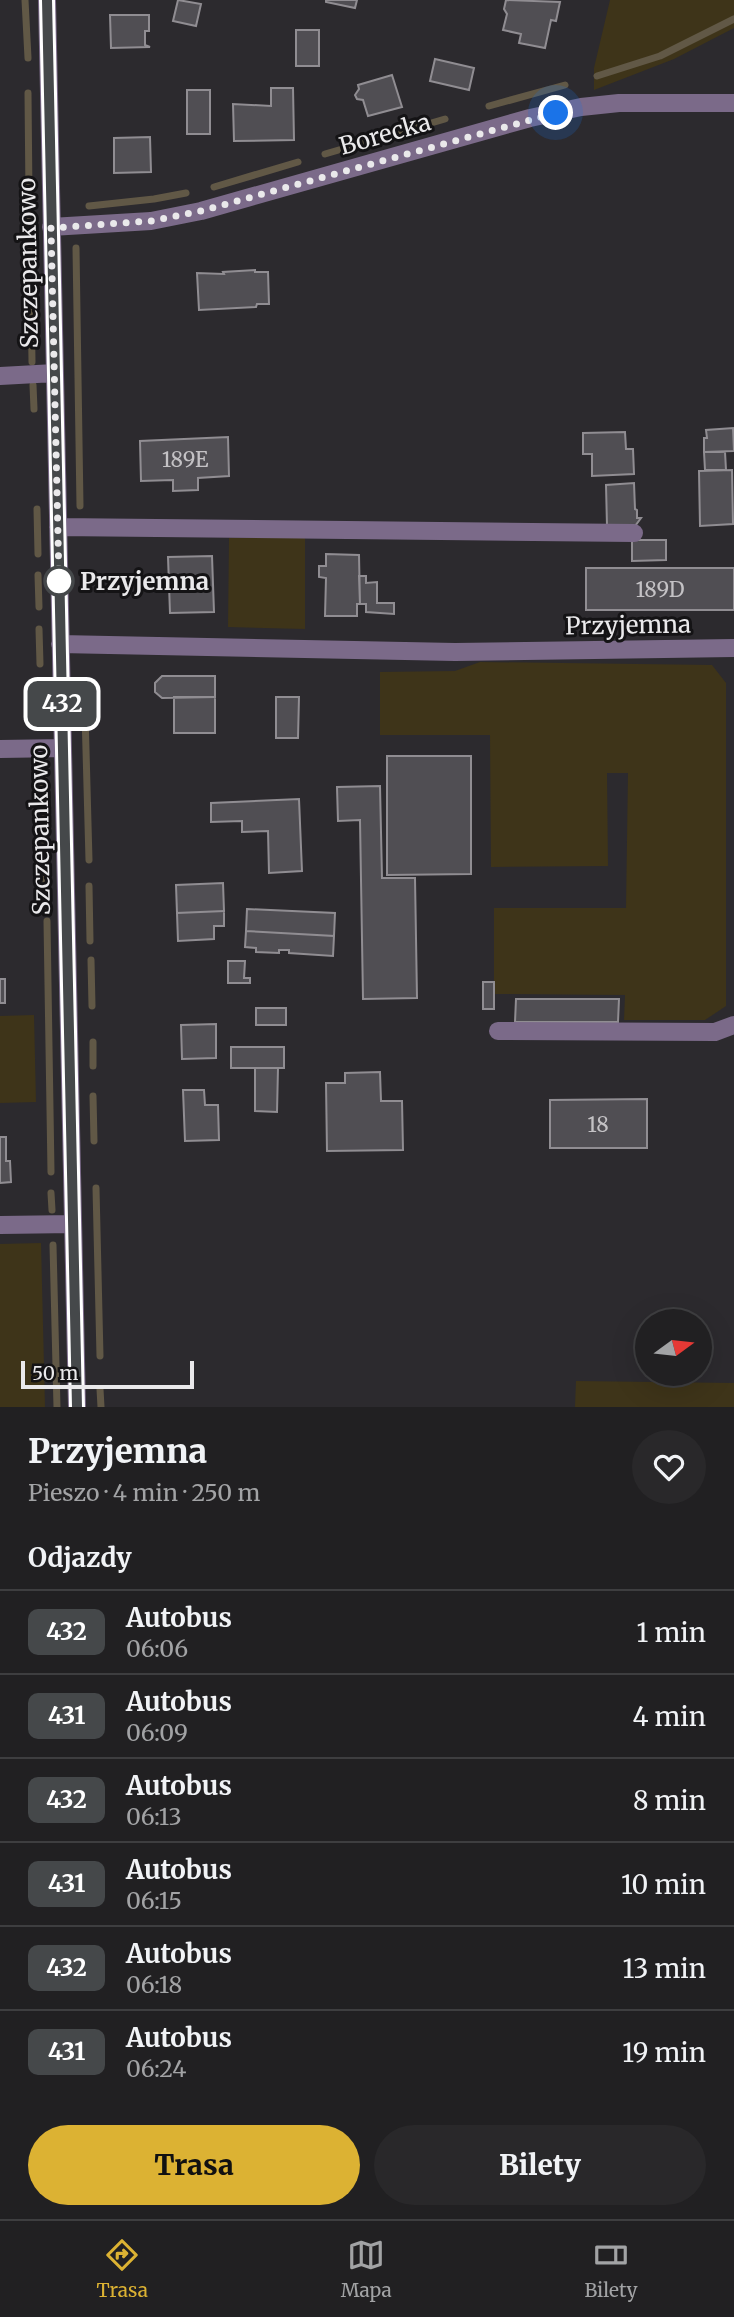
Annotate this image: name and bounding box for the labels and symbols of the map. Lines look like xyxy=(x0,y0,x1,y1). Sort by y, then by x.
your location xyxy=(538,95,573,130)
street label: Borecka xyxy=(336,106,434,162)
street label: Szczepankowo xyxy=(11,177,45,349)
house number: 189E xyxy=(162,446,209,473)
marker: Przyjemna xyxy=(44,566,74,596)
place label: Przyjemna xyxy=(80,566,209,597)
house number: 189D xyxy=(636,576,685,603)
street label: Przyjemna xyxy=(565,608,691,642)
line badge: 432 xyxy=(22,681,102,727)
street label: Szczepankowo xyxy=(23,744,57,916)
house number: 18 xyxy=(587,1111,609,1138)
north arrow xyxy=(635,1309,712,1386)
scale bar xyxy=(21,1358,194,1390)

